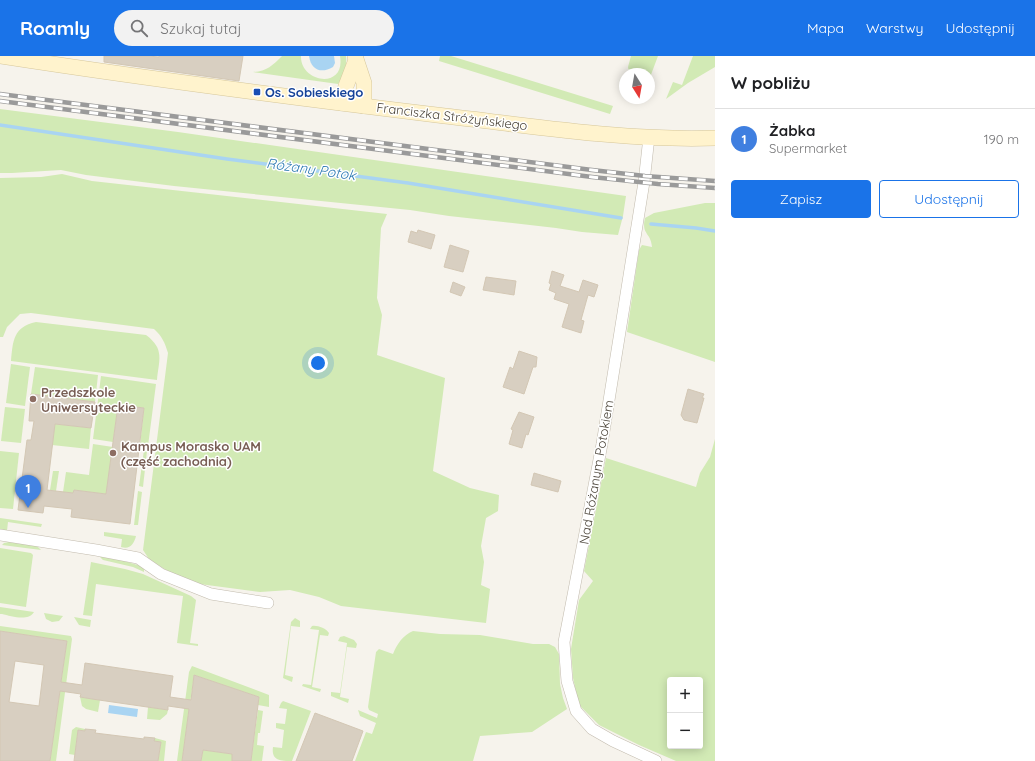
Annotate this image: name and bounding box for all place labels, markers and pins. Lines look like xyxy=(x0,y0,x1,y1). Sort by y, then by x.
place label: Os. Sobieskiego xyxy=(265,84,363,100)
marker: Os. Sobieskiego xyxy=(252,87,262,97)
place label: Przedszkole Uniwersyteckie xyxy=(41,384,136,415)
marker: Przedszkole Uniwersyteckie xyxy=(28,394,38,404)
place label: Kampus Morasko UAM (część zachodnia) xyxy=(121,438,261,469)
marker: Kampus Morasko UAM (część zachodnia) xyxy=(108,448,118,458)
pin: 1 xyxy=(15,475,41,508)

